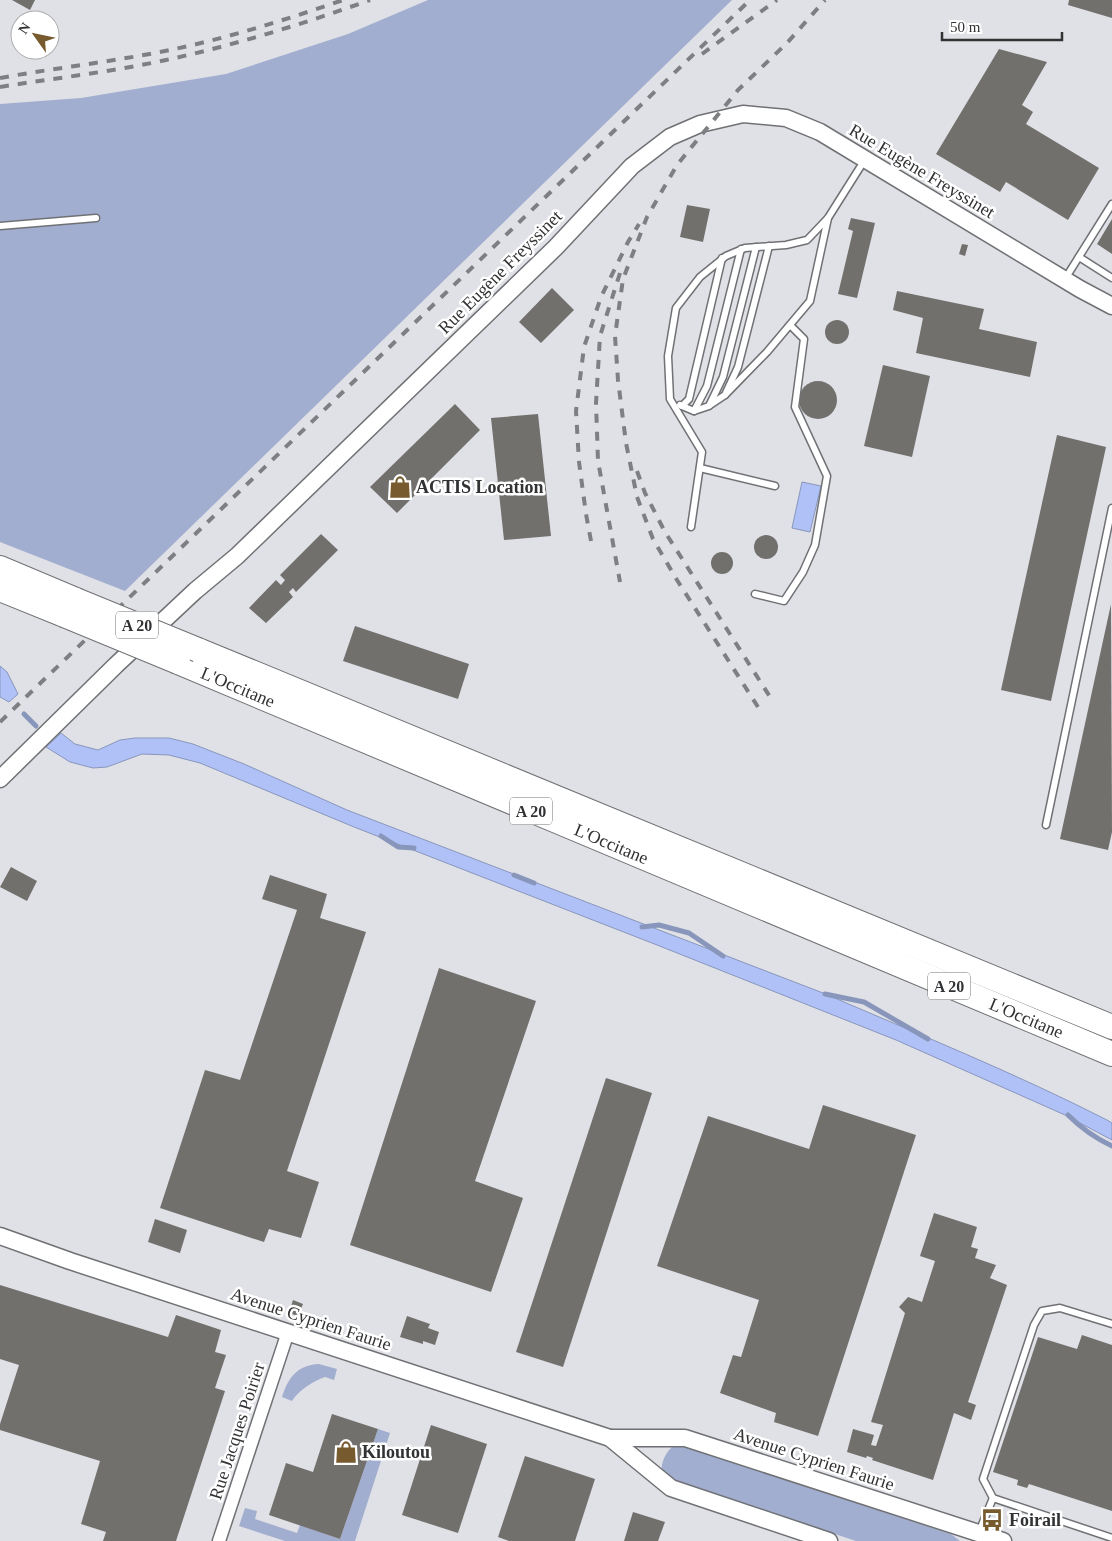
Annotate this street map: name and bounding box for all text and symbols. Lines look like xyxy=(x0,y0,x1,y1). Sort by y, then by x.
north arrow xyxy=(10,10,60,60)
scale bar xyxy=(942,10,1062,42)
text: 50 m xyxy=(950,19,981,35)
text: N xyxy=(15,20,34,37)
street label: Rue Eugène Freyssinet xyxy=(846,120,998,222)
street label: Rue Eugène Freyssinet xyxy=(434,206,566,338)
shop icon: ACTIS Location xyxy=(387,474,413,500)
place label: ACTIS Location xyxy=(416,477,544,497)
road number: A 20 xyxy=(116,612,158,638)
street label: L'Occitane xyxy=(198,663,278,712)
road number: A 20 xyxy=(510,798,552,824)
street label: L'Occitane xyxy=(571,820,651,868)
road number: A 20 xyxy=(928,972,970,999)
street label: L'Occitane xyxy=(986,994,1066,1042)
street label: Avenue Cyprien Faurie xyxy=(228,1284,394,1354)
street label: Rue Jacques Poirier xyxy=(205,1360,269,1502)
street label: Avenue Cyprien Faurie xyxy=(731,1424,897,1494)
shop icon: Kiloutou xyxy=(333,1439,359,1465)
place label: Kiloutou xyxy=(362,1442,430,1462)
bus stop icon: Foirail xyxy=(979,1507,1005,1533)
place label: Foirail xyxy=(1009,1510,1061,1530)

